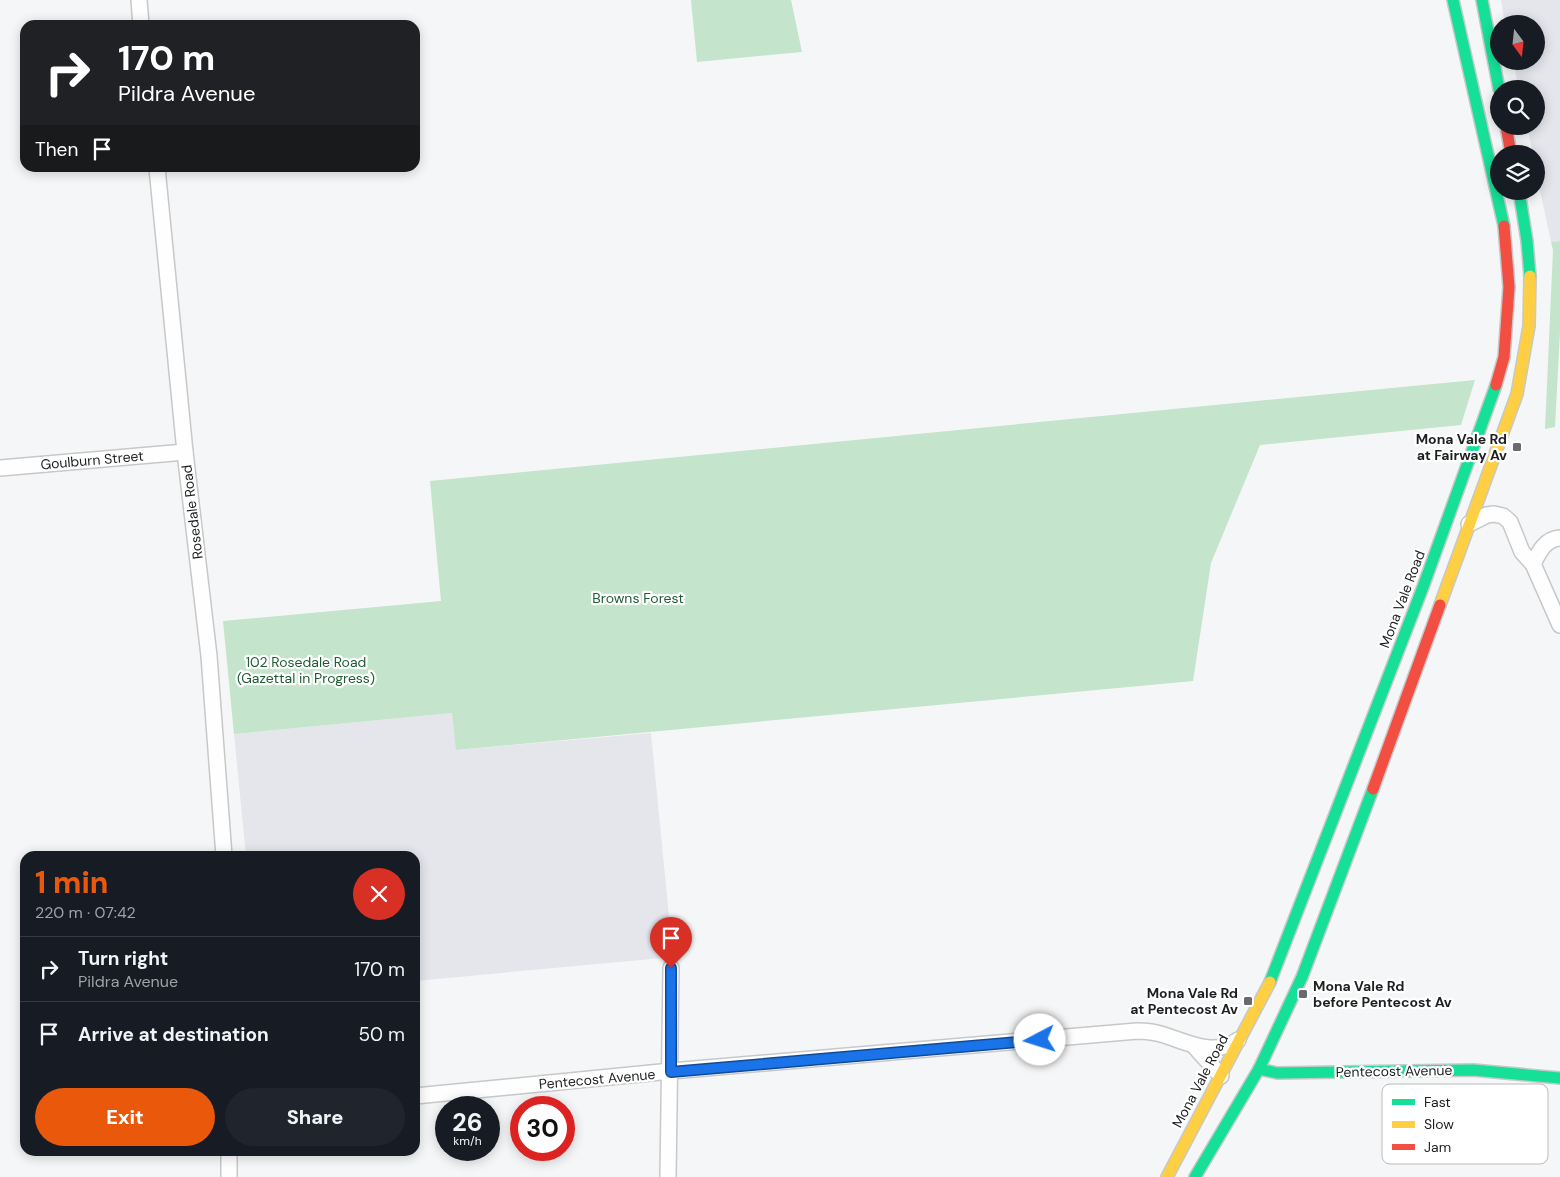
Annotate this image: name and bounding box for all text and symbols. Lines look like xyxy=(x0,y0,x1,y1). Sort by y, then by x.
north arrow xyxy=(1490,15,1545,70)
map controls xyxy=(1490,15,1545,200)
text: 170 m xyxy=(118,35,215,81)
icon: right xyxy=(35,40,100,105)
text: Pildra Avenue xyxy=(118,79,255,108)
button: search xyxy=(1490,80,1545,135)
icon: arrive xyxy=(88,135,116,163)
text: Then xyxy=(35,137,78,162)
button: layers xyxy=(1490,145,1545,200)
place label: Mona Vale Rd at Fairway Av xyxy=(1416,430,1507,464)
marker: Mona Vale Rd at Fairway Av xyxy=(1511,441,1523,453)
street label: Goulburn Street xyxy=(40,447,144,473)
street label: Rosedale Road xyxy=(177,464,207,560)
street label: Mona Vale Road xyxy=(1375,548,1429,650)
park label: Browns Forest xyxy=(592,589,684,607)
park label: 102 Rosedale Road (Gazettal in Progress) xyxy=(237,653,375,687)
text: 1 min xyxy=(35,863,108,902)
button: close xyxy=(353,868,405,920)
text: 220 m · 07:42 xyxy=(35,902,136,923)
pin xyxy=(650,917,692,968)
icon: arrive xyxy=(657,924,685,952)
text: Turn right xyxy=(78,946,168,971)
icon: right xyxy=(35,955,63,983)
text: 170 m xyxy=(354,957,405,982)
text: Pildra Avenue xyxy=(78,971,178,992)
place label: Mona Vale Rd before Pentecost Av xyxy=(1313,977,1452,1011)
place label: Mona Vale Rd at Pentecost Av xyxy=(1130,984,1238,1018)
marker: Mona Vale Rd before Pentecost Av xyxy=(1297,988,1309,1000)
marker: Mona Vale Rd at Pentecost Av xyxy=(1242,995,1254,1007)
position arrow xyxy=(1013,1013,1065,1065)
icon: arrive xyxy=(35,1020,63,1048)
text: Arrive at destination xyxy=(78,1022,269,1047)
text: 50 m xyxy=(358,1022,405,1047)
street label: Mona Vale Road xyxy=(1168,1031,1232,1131)
street label: Pentecost Avenue xyxy=(1335,1061,1453,1081)
street label: Pentecost Avenue xyxy=(538,1065,656,1093)
legend xyxy=(1382,1084,1548,1164)
button: Exit xyxy=(35,1088,215,1146)
button: Share xyxy=(225,1088,405,1146)
text: Fast xyxy=(1424,1093,1451,1111)
speed limit sign: 30 xyxy=(510,1096,575,1161)
text: 26 xyxy=(452,1106,483,1139)
text: Slow xyxy=(1424,1115,1454,1133)
text: km/h xyxy=(453,1133,482,1149)
text: Jam xyxy=(1424,1138,1451,1156)

